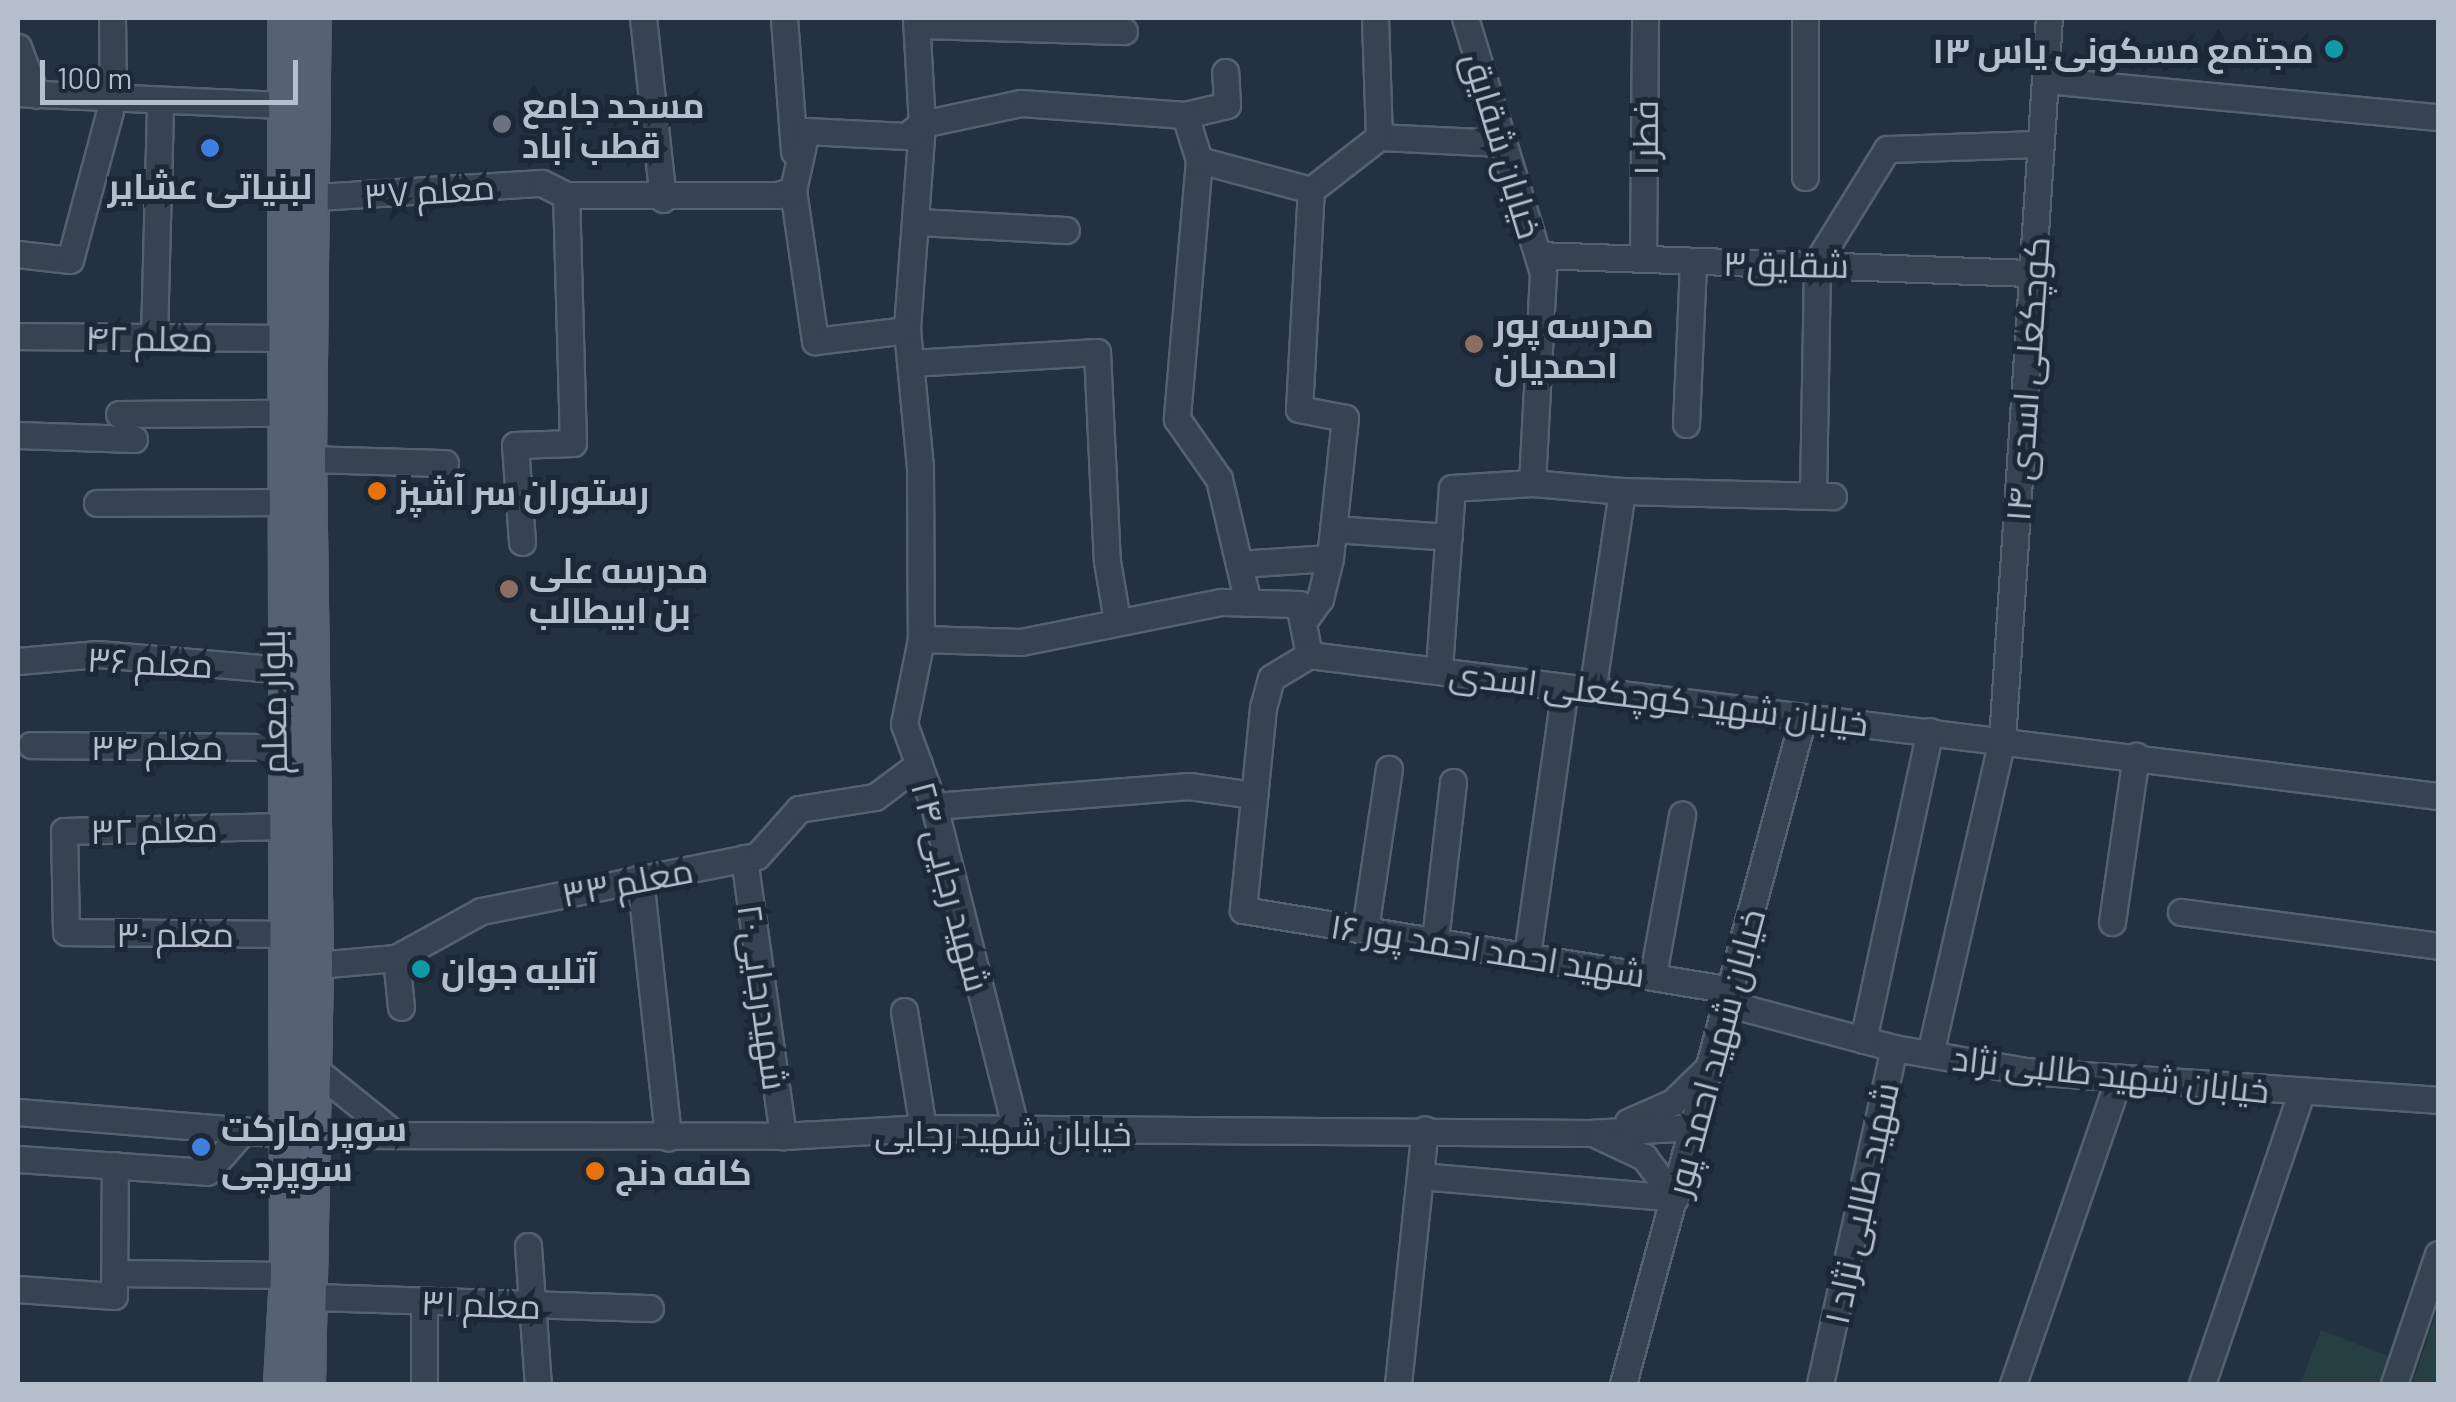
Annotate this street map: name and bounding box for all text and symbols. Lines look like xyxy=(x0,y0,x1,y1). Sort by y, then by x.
place label: مجتمع مسکونی یاس ۱۳ xyxy=(1932,28,2314,70)
marker: مجتمع مسکونی یاس ۱۳ xyxy=(2323,38,2345,60)
scale bar xyxy=(45,40,302,102)
street label: خیابان شقایق xyxy=(1456,47,1552,243)
text: 100 m xyxy=(57,59,132,95)
place label: مسجد جامع قطب آباد xyxy=(522,83,705,165)
street label: فطر ۱ xyxy=(1623,100,1665,176)
marker: مسجد جامع قطب آباد xyxy=(491,113,513,135)
marker: لبنیاتی عشایر xyxy=(199,137,221,159)
place label: لبنیاتی عشایر xyxy=(108,164,312,206)
street label: معلم ۳۷ xyxy=(362,164,496,216)
street label: کوچکعلی اسدی ۱۴ xyxy=(1995,235,2057,523)
street label: شقایق۳ xyxy=(1723,241,1849,285)
place label: مدرسه پور احمدیان xyxy=(1494,303,1654,385)
street label: معلم ۴۲ xyxy=(85,315,213,359)
marker: مدرسه پور احمدیان xyxy=(1463,333,1485,355)
place label: رستوران سر آشپز xyxy=(397,470,649,512)
marker: رستوران سر آشپز xyxy=(366,480,388,502)
place label: مدرسه علی بن ابیطالب xyxy=(529,548,708,630)
marker: مدرسه علی بن ابیطالب xyxy=(498,578,520,600)
street label: بلوار معلم xyxy=(250,629,294,775)
street label: معلم ۳۶ xyxy=(86,637,214,685)
street label: خیابان شهید کوچکعلی اسدی xyxy=(1447,650,1871,744)
street label: معلم ۳۴ xyxy=(91,725,223,767)
street label: شهید رجایی ۲۴ xyxy=(904,776,1000,996)
street label: معلم ۳۲ xyxy=(90,807,218,851)
street label: معلم ۳۳ xyxy=(558,848,696,914)
street label: شهیدرجایی۲۰ xyxy=(730,901,798,1093)
street label: شهید احمد احمد پور ۱۶ xyxy=(1328,903,1648,995)
street label: خیابان شهید احمد پور xyxy=(1656,904,1772,1200)
street label: معلم ۳۰ xyxy=(116,912,234,954)
place label: آتلیه جوان xyxy=(441,948,598,990)
marker: آتلیه جوان xyxy=(410,958,432,980)
street label: خیابان شهید طالبی نژاد xyxy=(1950,1035,2272,1111)
street label: شهید طالبی نژاد ۱ xyxy=(1814,1078,1906,1328)
place label: سوپر مارکت سوپرچی xyxy=(221,1106,407,1188)
street label: خیابان شهید رجایی xyxy=(874,1111,1132,1153)
marker: سوپر مارکت سوپرچی xyxy=(190,1136,212,1158)
place label: کافه دنج xyxy=(615,1150,752,1192)
marker: کافه دنج xyxy=(584,1160,606,1182)
street label: معلم ۳۱ xyxy=(420,1280,542,1326)

